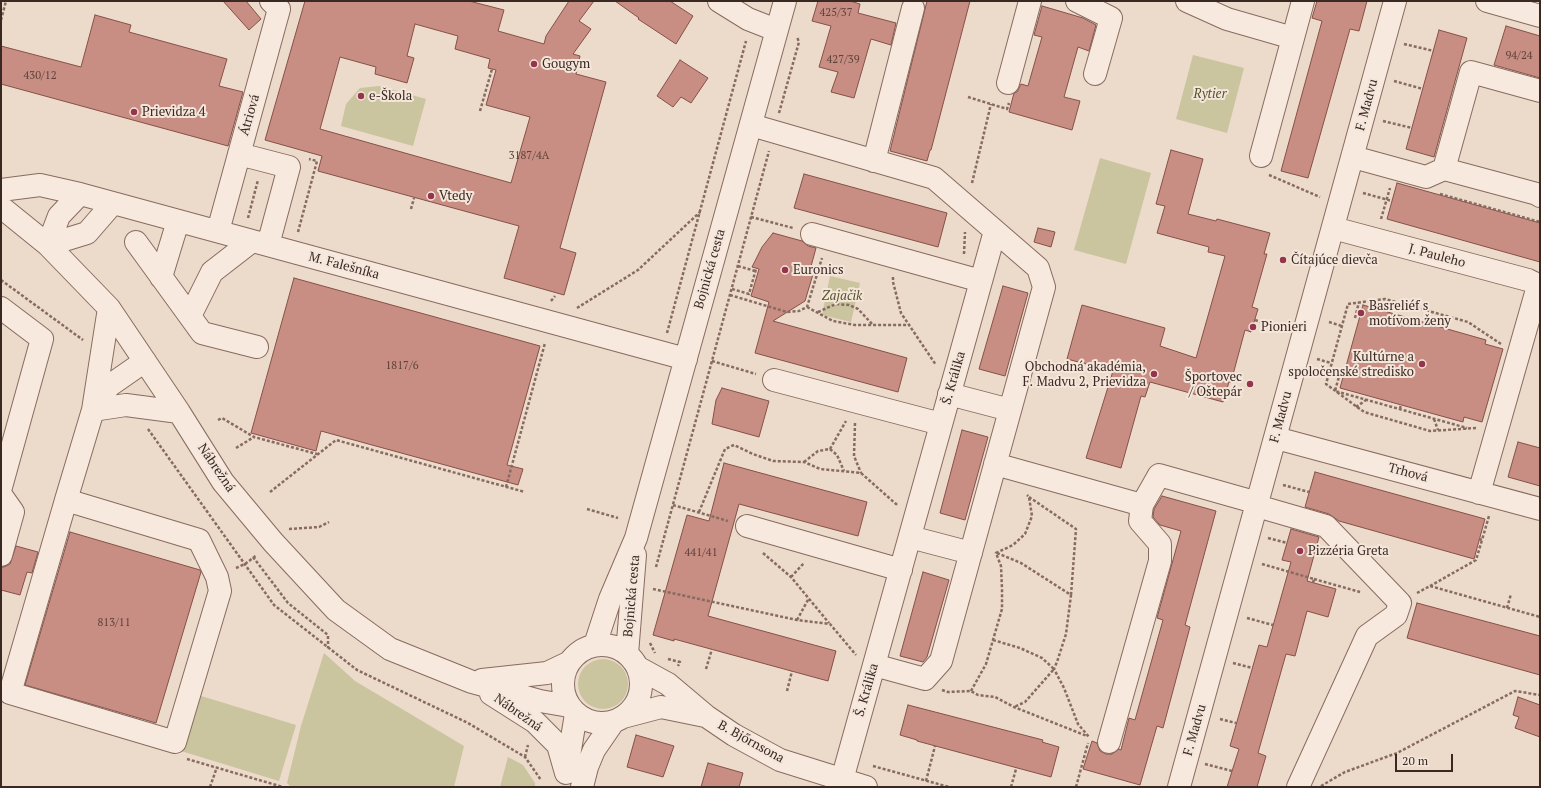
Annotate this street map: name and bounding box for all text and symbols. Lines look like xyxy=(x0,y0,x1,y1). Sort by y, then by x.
house number: 425/37 xyxy=(819,6,853,20)
house number: 94/24 xyxy=(1505,49,1533,63)
house number: 427/39 xyxy=(826,53,860,67)
place label: Gougym xyxy=(542,56,590,72)
marker: Gougym xyxy=(529,59,539,69)
house number: 430/12 xyxy=(23,69,57,83)
street label: F. Madvu xyxy=(1353,77,1381,133)
park label: Rytier xyxy=(1194,86,1226,102)
place label: e-Škola xyxy=(369,88,412,104)
marker: e-Škola xyxy=(356,91,366,101)
street label: Átriová xyxy=(237,93,263,137)
place label: Prievidza 4 xyxy=(142,104,206,120)
marker: Prievidza 4 xyxy=(129,107,139,117)
house number: 3187/4A xyxy=(509,149,549,163)
place label: Vtedy xyxy=(439,188,472,204)
marker: Vtedy xyxy=(426,191,436,201)
street label: Bojnická cesta xyxy=(691,227,729,311)
street label: J. Pauleho xyxy=(1407,241,1467,271)
street label: M. Falešníka xyxy=(307,249,381,283)
place label: Čítajúce dievča xyxy=(1291,252,1378,268)
marker: Čítajúce dievča xyxy=(1278,255,1288,265)
place label: Euronics xyxy=(793,262,844,278)
marker: Euronics xyxy=(780,265,790,275)
park label: Zajačik xyxy=(822,288,862,304)
place label: Basreliéf s motívom ženy xyxy=(1369,298,1451,329)
marker: Basreliéf s motívom ženy xyxy=(1356,308,1366,318)
place label: Pionieri xyxy=(1261,319,1307,335)
marker: Pionieri xyxy=(1248,322,1258,332)
place label: Kultúrne a spoločenské stredisko xyxy=(1288,349,1414,380)
street label: Š. Králika xyxy=(939,350,969,406)
house number: 1817/6 xyxy=(385,359,419,373)
place label: Obchodná akadémia, F. Madvu 2, Prievidza xyxy=(1023,359,1146,390)
marker: Kultúrne a spoločenské stredisko xyxy=(1417,359,1427,369)
marker: Obchodná akadémia, F. Madvu 2, Prievidza xyxy=(1149,369,1159,379)
place label: Športovec / Oštepár xyxy=(1185,369,1242,400)
marker: Športovec / Oštepár xyxy=(1245,379,1255,389)
street label: F. Madvu xyxy=(1267,389,1295,445)
street label: Nábrežná xyxy=(194,441,238,495)
street label: Trhová xyxy=(1386,460,1430,486)
place label: Pizzéria Greta xyxy=(1308,543,1389,559)
house number: 441/41 xyxy=(684,546,718,560)
marker: Pizzéria Greta xyxy=(1295,546,1305,556)
street label: Bojnická cesta xyxy=(621,554,643,638)
house number: 813/11 xyxy=(97,616,131,630)
street label: Š. Králika xyxy=(852,662,882,718)
street label: Nábrežná xyxy=(491,691,545,735)
street label: F. Madvu xyxy=(1180,702,1210,758)
street label: B. Bjőrnsona xyxy=(715,717,787,767)
scale bar xyxy=(1397,746,1455,772)
text: 20 m xyxy=(1402,753,1428,768)

